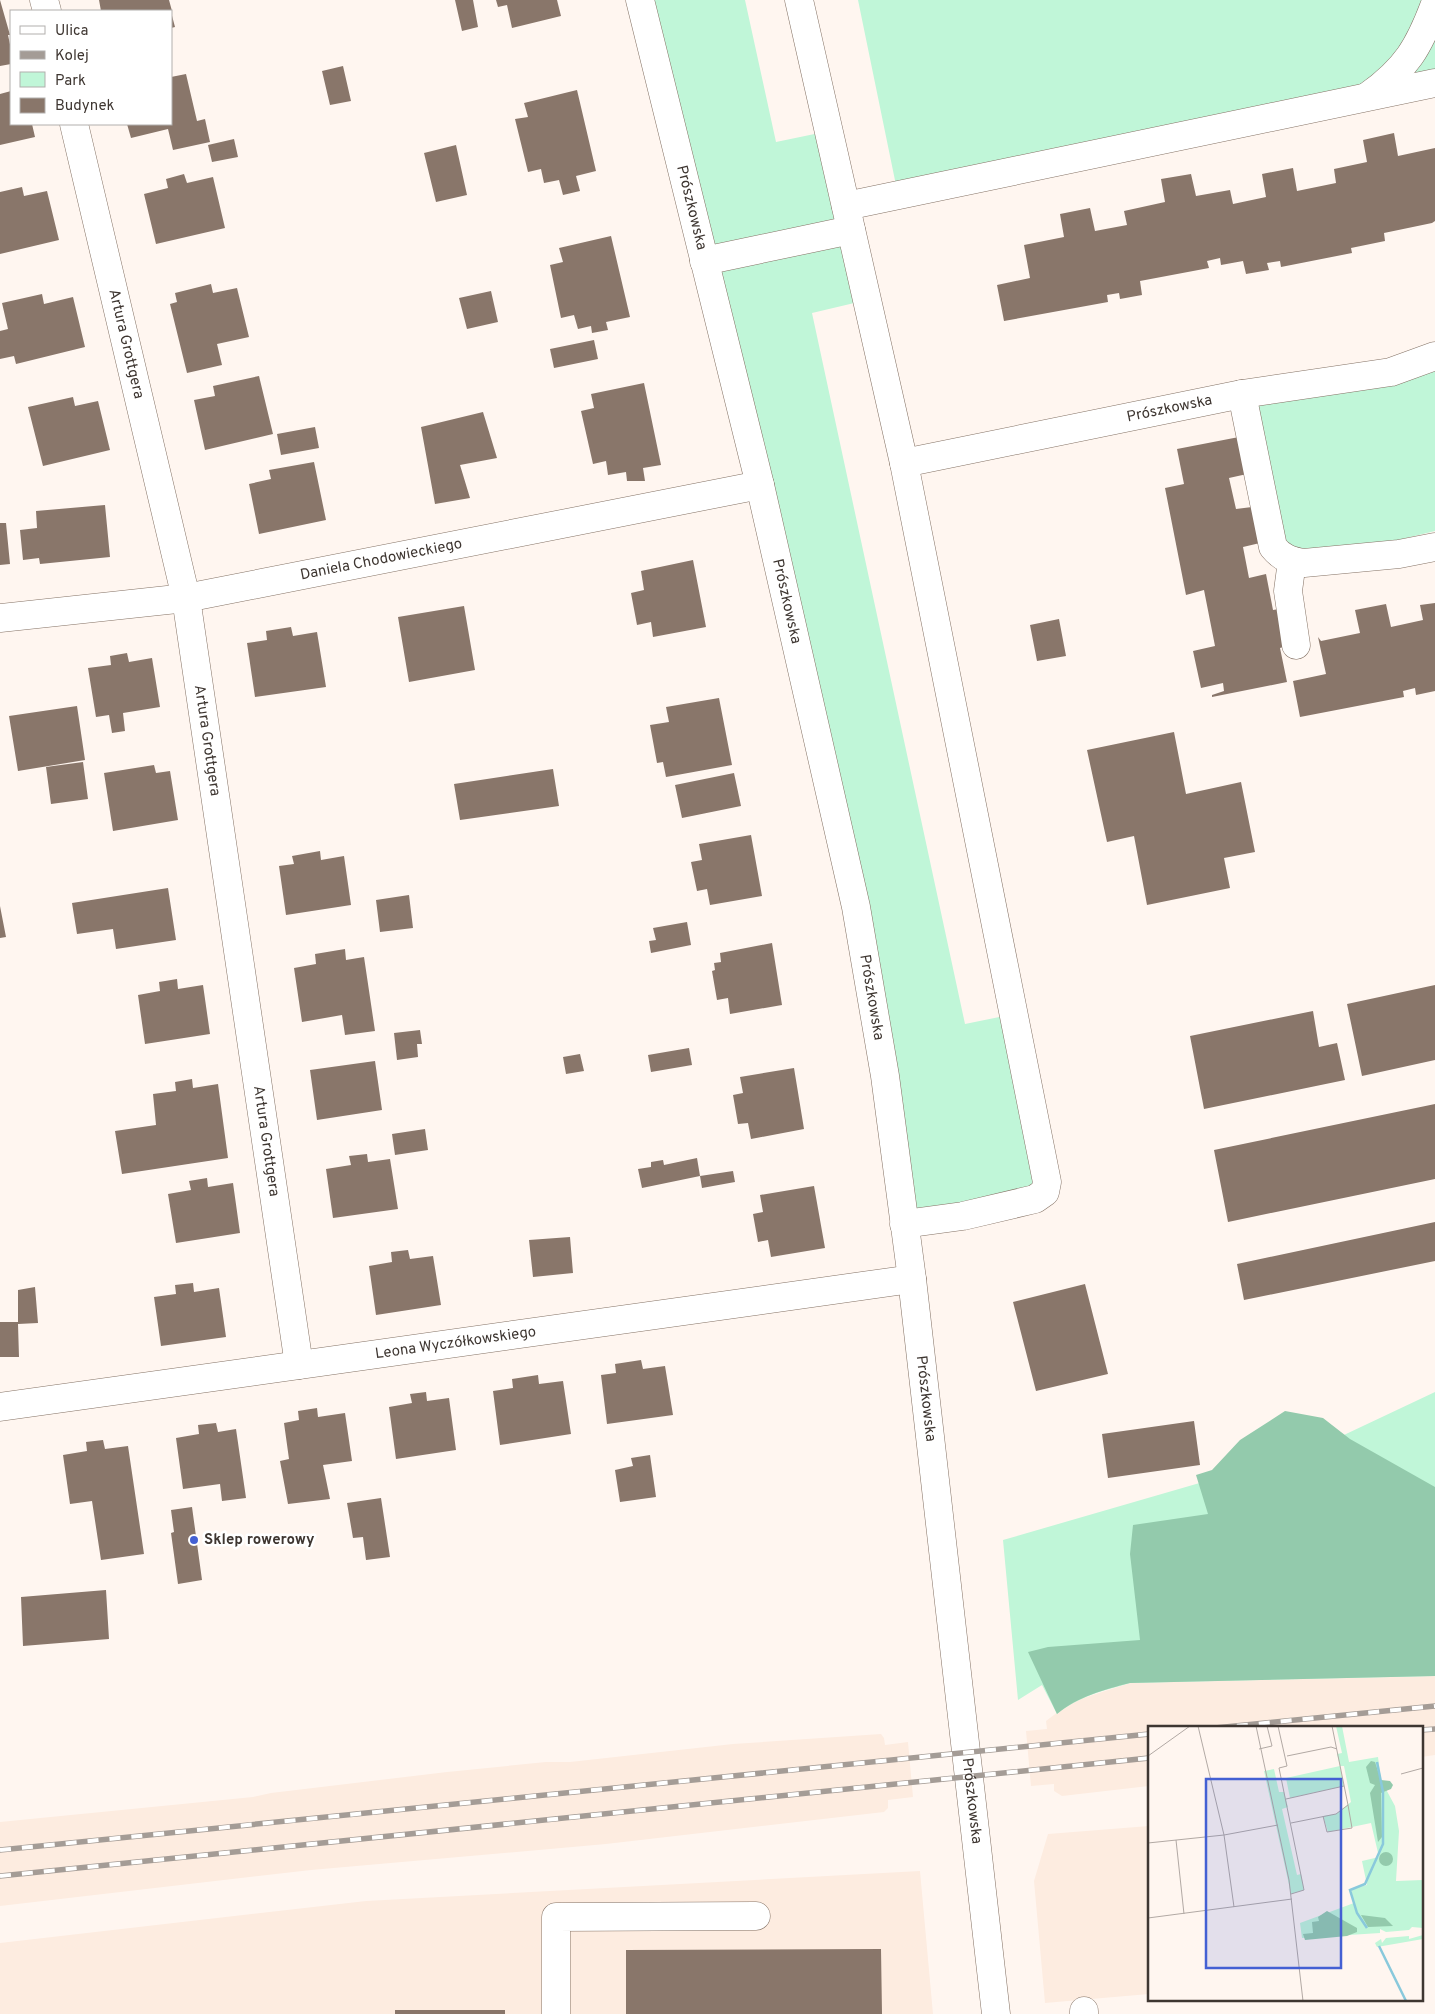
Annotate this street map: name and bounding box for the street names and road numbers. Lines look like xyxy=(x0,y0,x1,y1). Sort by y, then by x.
street label: Prószkowska xyxy=(672,163,711,252)
street label: Artura Grottgera xyxy=(104,287,148,401)
street label: Prószkowska xyxy=(1125,391,1214,427)
street label: Daniela Chodowieckiego xyxy=(299,534,464,585)
street label: Prószkowska xyxy=(768,557,805,646)
street label: Artura Grottgera xyxy=(189,684,225,797)
street label: Prószkowska xyxy=(855,953,888,1042)
street label: Artura Grottgera xyxy=(248,1084,284,1198)
street label: Leona Wyczółkowskiego xyxy=(374,1322,537,1364)
street label: Prószkowska xyxy=(911,1354,940,1443)
street label: Prószkowska xyxy=(957,1757,986,1845)

